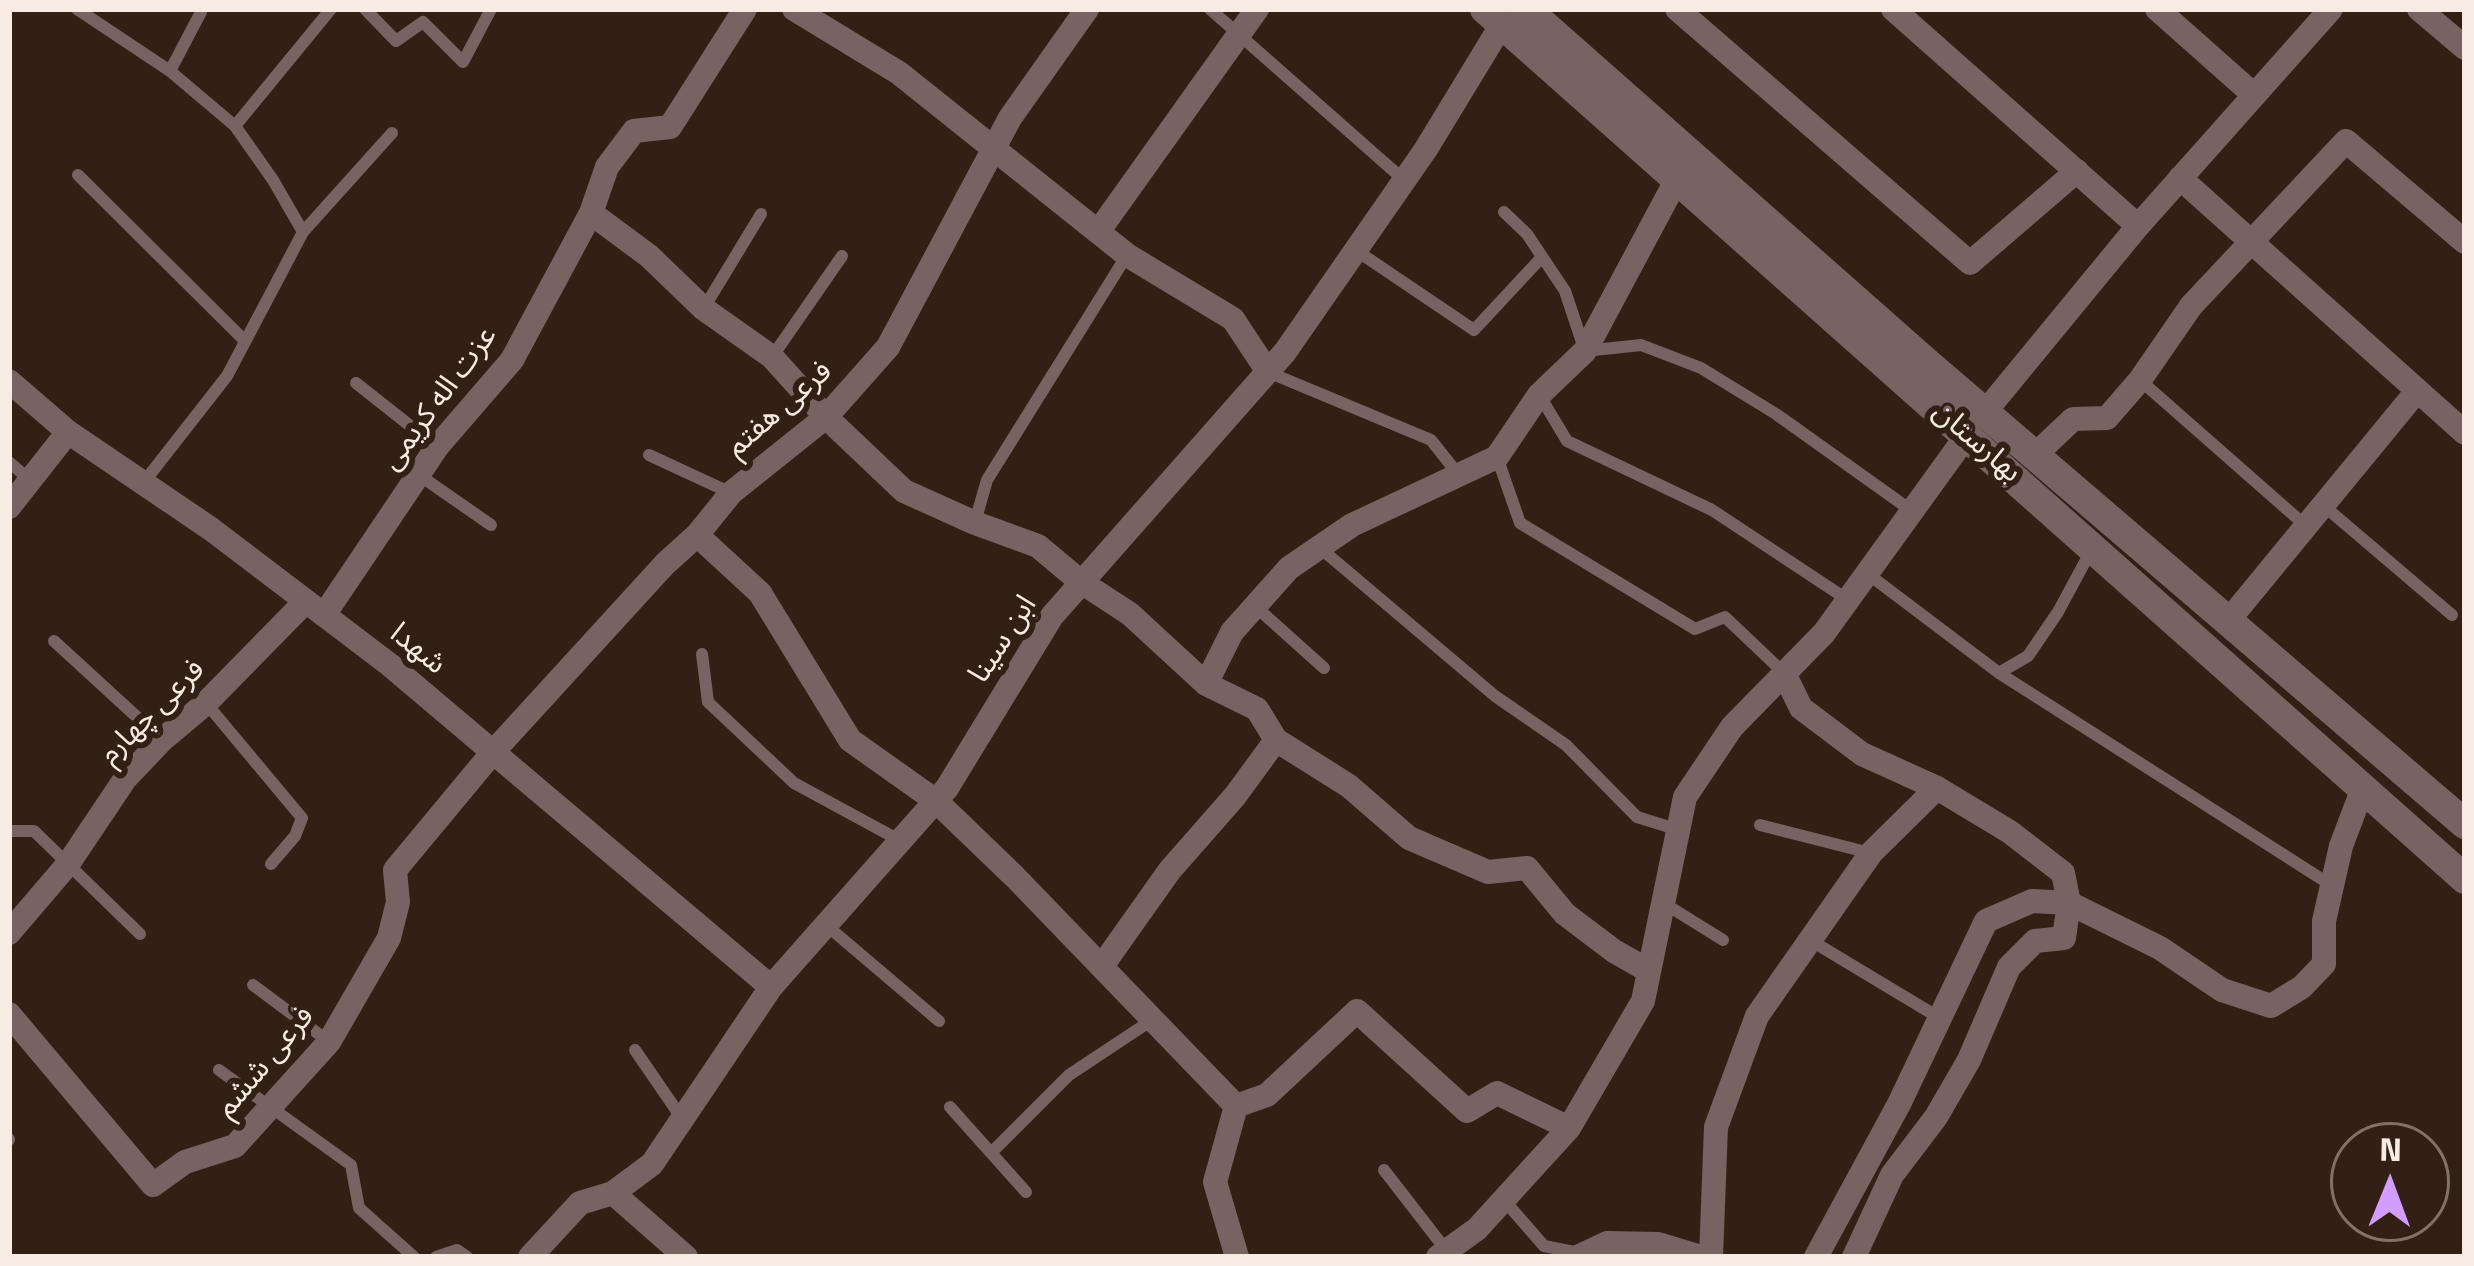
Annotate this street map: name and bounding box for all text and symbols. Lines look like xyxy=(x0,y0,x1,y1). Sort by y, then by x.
street label: عزت اله کریمی xyxy=(374,320,506,478)
street label: فرعی هفتم xyxy=(720,354,840,466)
street label: بهارستان xyxy=(1924,395,2028,491)
street label: ابن سینا xyxy=(962,589,1046,691)
street label: شهدا xyxy=(382,617,452,683)
street label: فرعی چهارم xyxy=(93,653,213,773)
street label: فرعی ششم xyxy=(209,1000,323,1126)
north arrow xyxy=(2330,1122,2450,1242)
text: N xyxy=(2379,1124,2402,1174)

